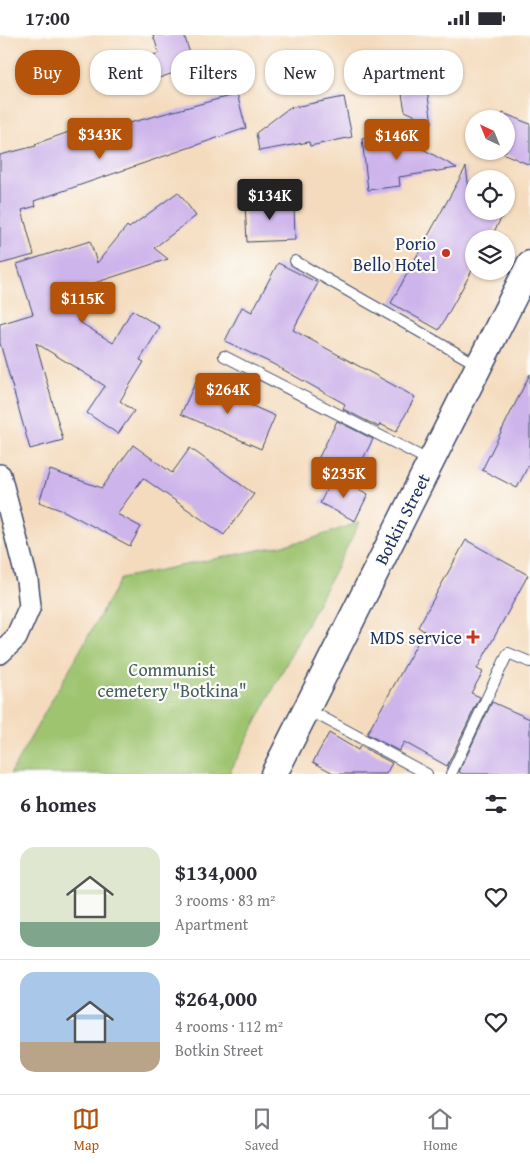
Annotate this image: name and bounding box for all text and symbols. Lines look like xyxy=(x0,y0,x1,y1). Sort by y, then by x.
text: 17:00 xyxy=(25,4,70,32)
chip: Buy xyxy=(15,50,80,95)
chip: Rent xyxy=(90,50,161,95)
chip: Filters xyxy=(171,50,255,95)
chip: New xyxy=(265,50,334,95)
chip: Apartment xyxy=(344,50,463,95)
north arrow xyxy=(465,110,515,160)
map controls xyxy=(465,110,515,280)
pin: $343K xyxy=(65,117,135,160)
pin: $146K xyxy=(362,119,432,161)
text: $343K xyxy=(78,122,122,146)
text: $146K xyxy=(375,123,419,147)
button: locate xyxy=(465,170,515,220)
pin: $134K xyxy=(235,179,305,221)
text: $134K xyxy=(248,183,292,207)
place label: Porio Bello Hotel xyxy=(353,230,436,278)
button: layers xyxy=(465,230,515,280)
marker: Porio Bello Hotel xyxy=(440,247,452,259)
pin: $115K xyxy=(48,281,118,324)
text: $115K xyxy=(61,286,105,310)
pin: $264K xyxy=(193,373,263,415)
text: $264K xyxy=(206,377,250,401)
pin: $235K xyxy=(309,457,379,499)
text: $235K xyxy=(322,461,366,485)
street label: Botkin Street xyxy=(367,468,437,569)
place label: MDS service xyxy=(370,624,462,651)
marker: MDS service xyxy=(466,630,480,644)
park label: Communist cemetery "Botkina" xyxy=(97,656,247,704)
text: 6 homes xyxy=(20,789,96,820)
icon: filters xyxy=(482,790,510,818)
text: $134,000 xyxy=(175,857,257,888)
icon: home xyxy=(60,867,120,927)
icon: heart xyxy=(482,883,510,911)
text: 3 rooms · 83 m² xyxy=(175,888,275,912)
text: Apartment xyxy=(175,912,248,936)
text: $264,000 xyxy=(175,983,257,1014)
icon: home xyxy=(60,992,120,1052)
icon: heart xyxy=(482,1008,510,1036)
text: 4 rooms · 112 m² xyxy=(175,1014,283,1038)
text: Botkin Street xyxy=(175,1038,263,1062)
tab: Map xyxy=(72,1105,100,1155)
tab: Saved xyxy=(245,1105,279,1155)
tab: Home xyxy=(423,1105,458,1155)

